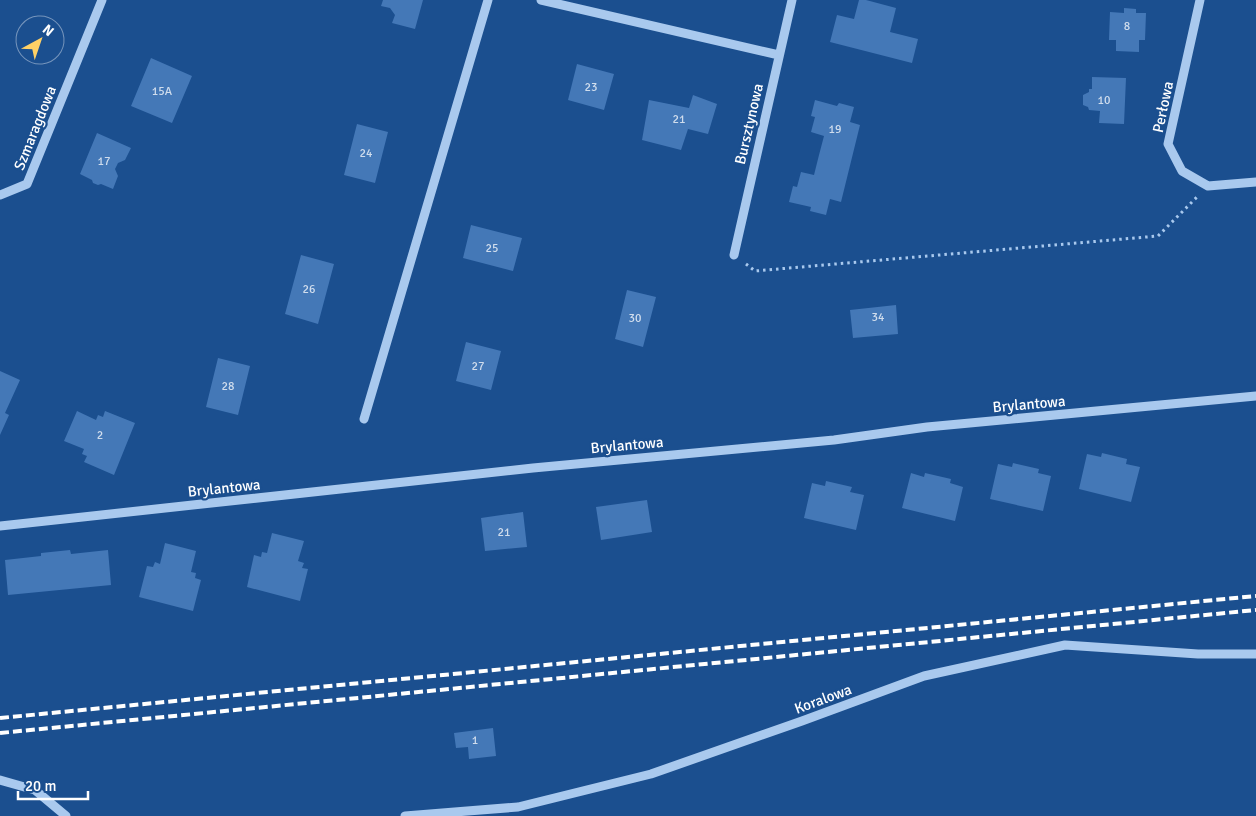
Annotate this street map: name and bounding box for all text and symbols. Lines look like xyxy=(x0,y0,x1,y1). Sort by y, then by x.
north arrow xyxy=(15,15,65,65)
house number: 8 xyxy=(1124,19,1130,34)
text: N xyxy=(39,21,57,40)
house number: 23 xyxy=(585,80,597,95)
street label: Perłowa xyxy=(1149,80,1177,134)
street label: Bursztynowa xyxy=(731,82,767,166)
street label: Szmaragdowa xyxy=(10,83,60,173)
house number: 15A xyxy=(152,84,173,99)
house number: 10 xyxy=(1098,93,1110,108)
house number: 21 xyxy=(673,112,685,127)
house number: 19 xyxy=(829,122,841,137)
house number: 24 xyxy=(360,146,373,161)
house number: 17 xyxy=(98,154,110,169)
house number: 25 xyxy=(486,241,498,256)
house number: 26 xyxy=(303,282,315,297)
house number: 34 xyxy=(872,310,885,325)
house number: 30 xyxy=(629,311,641,326)
house number: 27 xyxy=(472,359,484,374)
house number: 28 xyxy=(222,379,234,394)
street label: Brylantowa xyxy=(992,392,1066,416)
house number: 2 xyxy=(97,428,103,443)
street label: Brylantowa xyxy=(590,433,664,457)
street label: Brylantowa xyxy=(187,475,261,501)
house number: 21 xyxy=(498,525,510,540)
street label: Koralowa xyxy=(792,680,854,718)
house number: 1 xyxy=(472,733,478,748)
scale bar xyxy=(18,768,88,800)
text: 20 m xyxy=(25,777,56,795)

